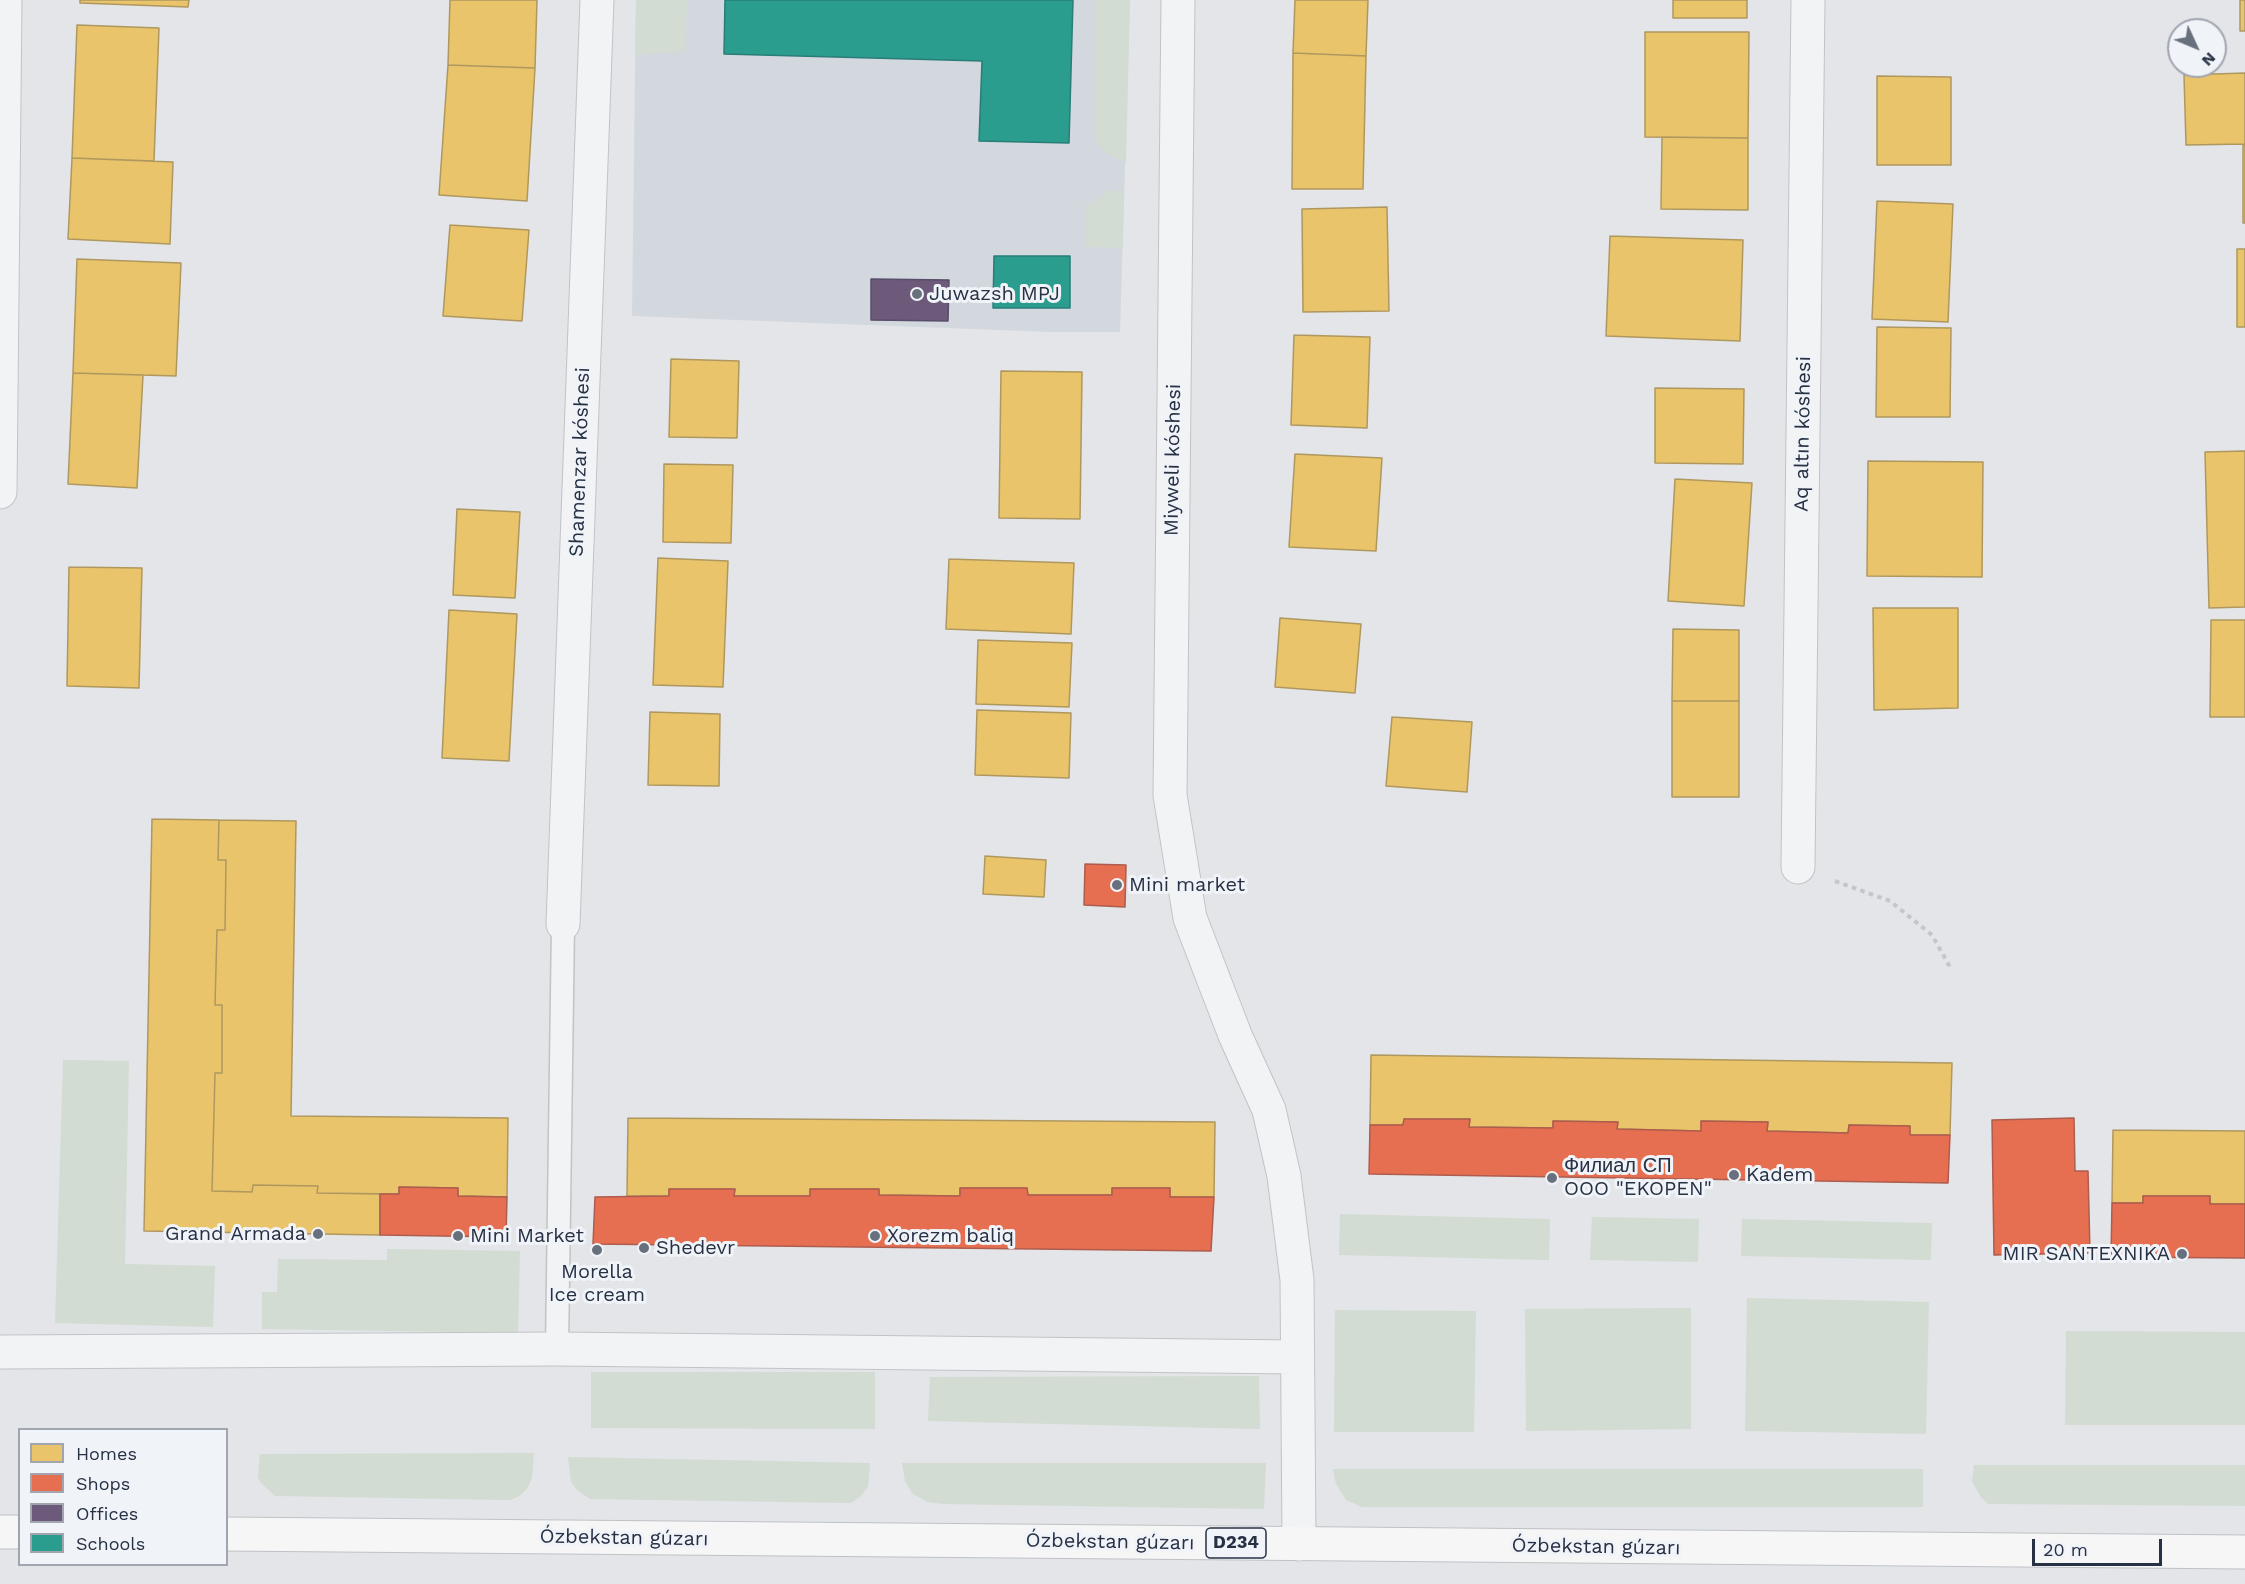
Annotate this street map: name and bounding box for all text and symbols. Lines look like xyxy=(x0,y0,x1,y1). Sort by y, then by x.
north arrow xyxy=(2167,18,2227,78)
text: N xyxy=(2198,49,2220,70)
place label: Juwazsh MPJ xyxy=(929,282,1060,306)
marker: Juwazsh MPJ xyxy=(910,287,924,301)
street label: Aq altın kóshesi xyxy=(1790,356,1816,512)
street label: Shamenzar kóshesi xyxy=(565,367,595,557)
street label: Miyweli kóshesi xyxy=(1160,384,1186,536)
place label: Mini market xyxy=(1129,873,1245,897)
marker: Mini market xyxy=(1110,878,1124,892)
place label: Филиал СП OOO "EKOPEN" xyxy=(1564,1154,1712,1201)
place label: Kadem xyxy=(1746,1163,1813,1187)
marker: Kadem xyxy=(1727,1168,1741,1182)
marker: Филиал СП OOO "EKOPEN" xyxy=(1545,1171,1559,1185)
place label: Grand Armada xyxy=(165,1222,306,1246)
place label: Mini Market xyxy=(470,1224,584,1248)
place label: Xorezm baliq xyxy=(887,1224,1014,1248)
marker: Grand Armada xyxy=(311,1227,325,1241)
marker: Mini Market xyxy=(451,1229,465,1243)
marker: Xorezm baliq xyxy=(868,1229,882,1243)
place label: Shedevr xyxy=(656,1236,735,1260)
marker: Shedevr xyxy=(637,1241,651,1255)
place label: MIR SANTEXNIKA xyxy=(2003,1242,2170,1266)
marker: Morella Ice cream xyxy=(590,1243,604,1257)
marker: MIR SANTEXNIKA xyxy=(2175,1247,2189,1261)
place label: Morella Ice cream xyxy=(549,1260,645,1307)
legend xyxy=(18,1428,228,1566)
text: Homes xyxy=(76,1443,137,1464)
text: Shops xyxy=(76,1473,130,1494)
text: Offices xyxy=(76,1503,138,1524)
street label: Ózbekstan gúzarı xyxy=(539,1525,709,1551)
scale bar xyxy=(2035,1527,2166,1565)
road number: D234 xyxy=(1206,1528,1266,1558)
street label: Ózbekstan gúzarı xyxy=(1025,1529,1195,1555)
text: Schools xyxy=(76,1533,145,1554)
street label: Ózbekstan gúzarı xyxy=(1511,1534,1681,1560)
text: 20 m xyxy=(2043,1539,2088,1560)

